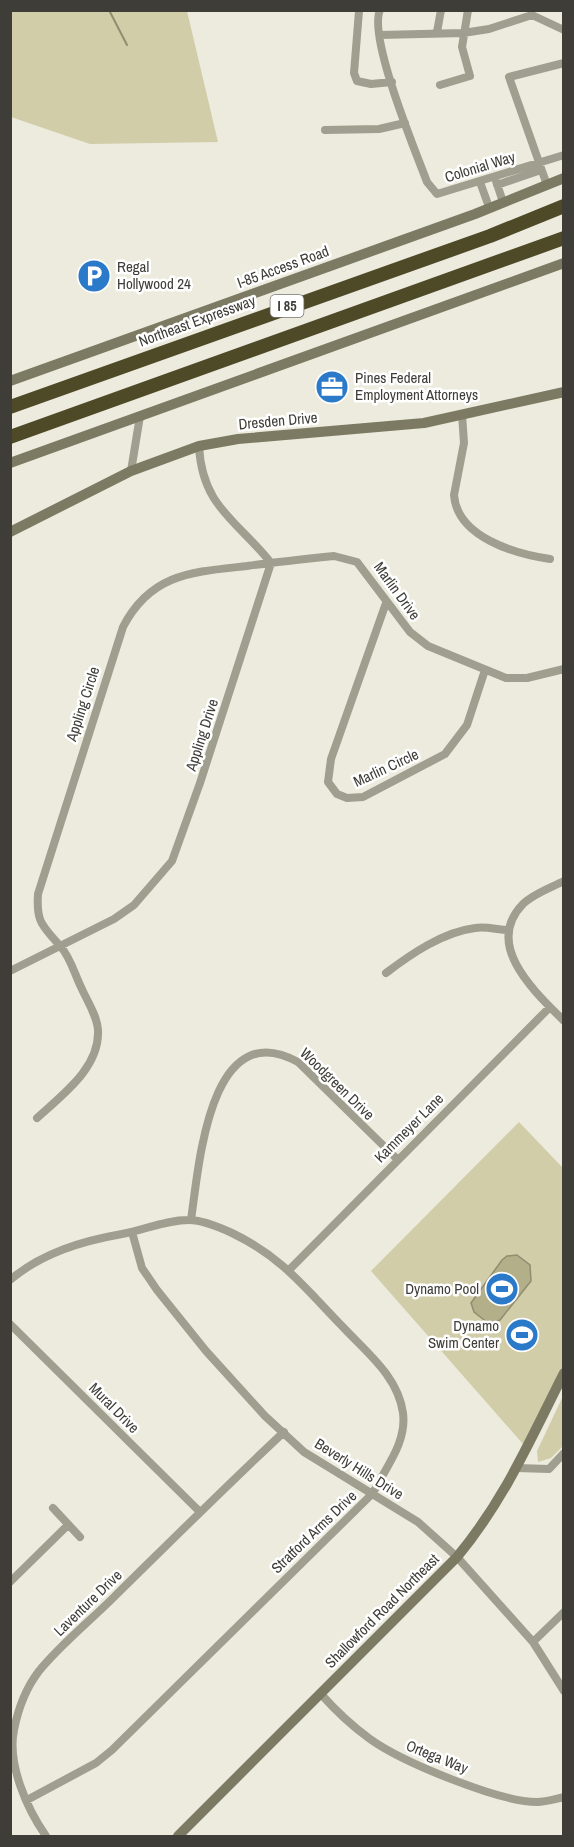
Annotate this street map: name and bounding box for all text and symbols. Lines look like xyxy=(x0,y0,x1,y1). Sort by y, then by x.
street label: Colonial Way xyxy=(442,146,518,187)
street label: I-85 Access Road xyxy=(234,240,332,293)
place label: Regal Hollywood 24 xyxy=(117,256,191,294)
parking icon: Regal Hollywood 24 xyxy=(76,258,112,294)
street label: Northeast Expressway xyxy=(135,289,259,351)
road number: I 85 xyxy=(270,295,304,317)
place label: Pines Federal Employment Attorneys xyxy=(355,367,478,405)
office icon: Pines Federal Employment Attorneys xyxy=(314,369,350,405)
street label: Dresden Drive xyxy=(238,407,319,434)
street label: Marlin Drive xyxy=(369,557,426,624)
street label: Appling Circle xyxy=(60,664,104,745)
street label: Appling Drive xyxy=(180,696,223,774)
street label: Marlin Circle xyxy=(350,743,422,792)
street label: Woodgreen Drive xyxy=(295,1043,379,1125)
street label: Kammeyer Lane xyxy=(369,1088,448,1167)
sports icon: Dynamo Pool xyxy=(484,1271,520,1307)
place label: Dynamo Pool xyxy=(405,1278,479,1299)
place label: Dynamo Swim Center xyxy=(428,1315,499,1353)
sports icon: Dynamo Swim Center xyxy=(504,1317,540,1353)
street label: Mural Drive xyxy=(84,1378,144,1438)
street label: Beverly Hills Drive xyxy=(311,1433,408,1504)
street label: Stratford Arms Drive xyxy=(266,1485,361,1578)
street label: Shallowford Road Northeast xyxy=(320,1548,444,1672)
street label: Laventure Drive xyxy=(49,1565,127,1641)
street label: Ortega Way xyxy=(403,1735,472,1779)

